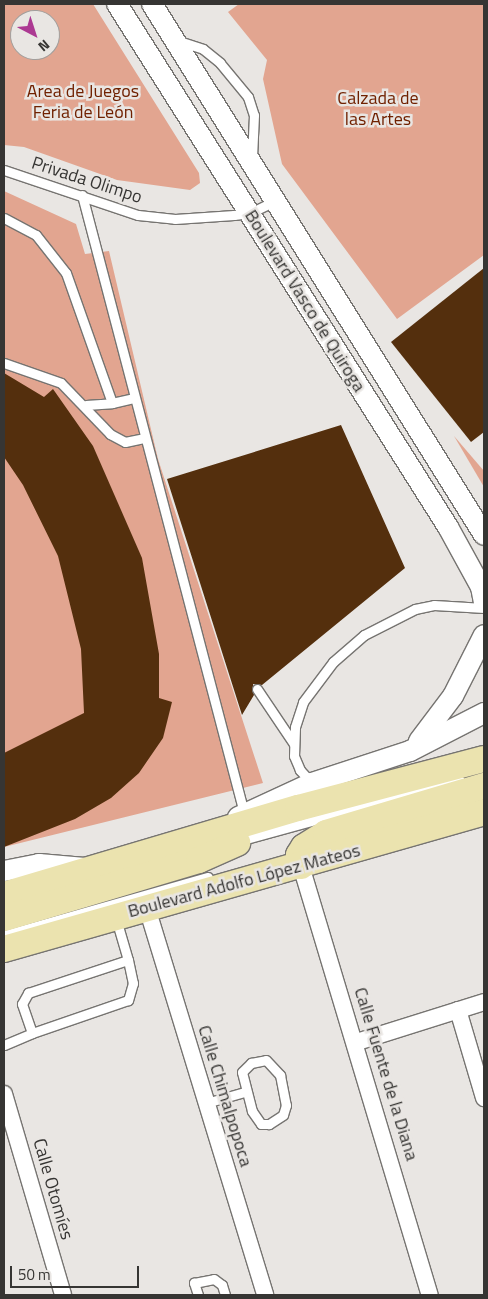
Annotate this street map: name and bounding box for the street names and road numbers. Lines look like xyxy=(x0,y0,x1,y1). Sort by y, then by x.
street label: Privada Olimpo xyxy=(29,152,145,208)
street label: Boulevard Vasco de Quiroga xyxy=(240,206,370,396)
street label: Boulevard Adolfo López Mateos xyxy=(126,840,362,922)
street label: Calle Fuente de la Diana xyxy=(349,985,423,1163)
street label: Calle Chimalpopoca xyxy=(193,1023,257,1169)
street label: Calle Otomíes xyxy=(28,1136,78,1242)

